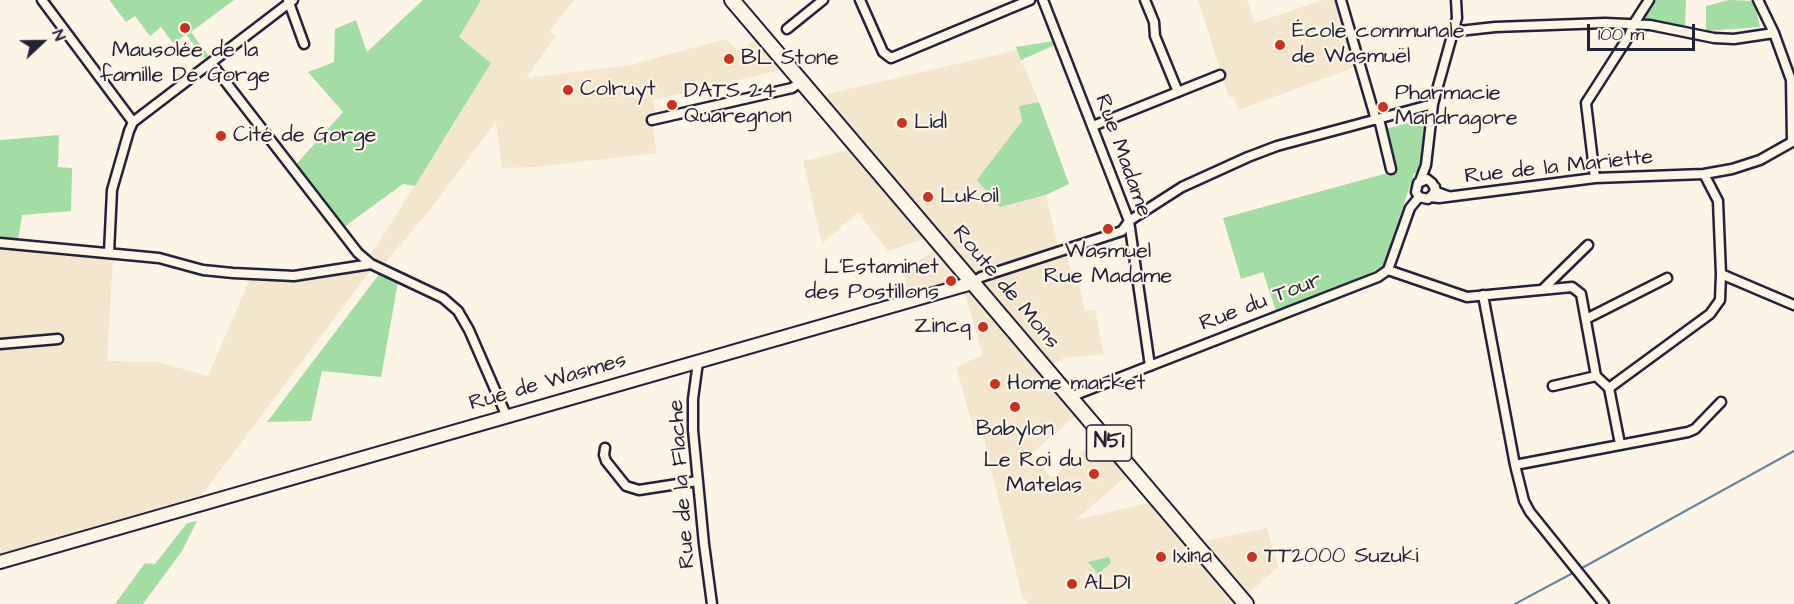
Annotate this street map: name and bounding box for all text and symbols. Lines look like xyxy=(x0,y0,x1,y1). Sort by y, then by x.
north arrow xyxy=(12,12,72,72)
scale bar xyxy=(1590,12,1698,50)
place label: École communale de Wasmuël xyxy=(1292,19,1465,70)
marker: Mausolée de la famille De Gorge xyxy=(178,21,192,35)
text: 100 m xyxy=(1598,22,1644,47)
text: N xyxy=(47,26,71,44)
place label: Mausolée de la famille De Gorge xyxy=(100,38,270,90)
marker: École communale de Wasmuël xyxy=(1273,38,1287,52)
place label: BL Stone xyxy=(741,46,839,72)
marker: BL Stone xyxy=(722,52,736,66)
place label: Colruyt xyxy=(580,77,656,103)
place label: DATS 24 Quaregnon xyxy=(684,79,792,130)
place label: Pharmacie Mandragore xyxy=(1395,81,1518,132)
marker: Colruyt xyxy=(561,83,575,97)
street label: Rue Madame xyxy=(1088,91,1156,221)
marker: DATS 24 Quaregnon xyxy=(665,98,679,112)
marker: Pharmacie Mandragore xyxy=(1376,100,1390,114)
place label: Lidl xyxy=(914,110,947,136)
marker: Lidl xyxy=(895,116,909,130)
place label: Cité de Gorge xyxy=(233,123,376,149)
marker: Cité de Gorge xyxy=(214,129,228,143)
street label: Rue de la Mariette xyxy=(1463,145,1655,191)
place label: Lukoil xyxy=(940,184,999,210)
marker: Lukoil xyxy=(921,190,935,204)
street label: Route de Mons xyxy=(946,221,1064,355)
marker: Wasmuel Rue Madame xyxy=(1101,222,1115,236)
place label: Wasmuel Rue Madame xyxy=(1044,239,1172,290)
place label: L'Estaminet des Postillons xyxy=(805,255,939,306)
street label: Rue du Tour xyxy=(1196,268,1326,338)
marker: L'Estaminet des Postillons xyxy=(944,274,958,288)
place label: Zincq xyxy=(914,314,971,340)
marker: Zincq xyxy=(976,320,990,334)
street label: Rue de Wasmes xyxy=(466,348,630,418)
place label: Home market xyxy=(1007,371,1145,397)
marker: Home market xyxy=(988,377,1002,391)
street label: Rue de la Flache xyxy=(664,398,702,570)
marker: Babylon xyxy=(1008,400,1022,414)
place label: Babylon xyxy=(976,417,1054,443)
road number: N51 xyxy=(1086,425,1132,461)
place label: Le Roi du Matelas xyxy=(983,448,1082,500)
marker: Le Roi du Matelas xyxy=(1087,467,1101,481)
place label: Ixina xyxy=(1173,544,1212,570)
place label: TT2000 Suzuki xyxy=(1264,544,1419,570)
marker: Ixina xyxy=(1154,550,1168,564)
marker: TT2000 Suzuki xyxy=(1245,550,1259,564)
place label: ALDI xyxy=(1084,571,1131,597)
marker: ALDI xyxy=(1065,577,1079,591)

